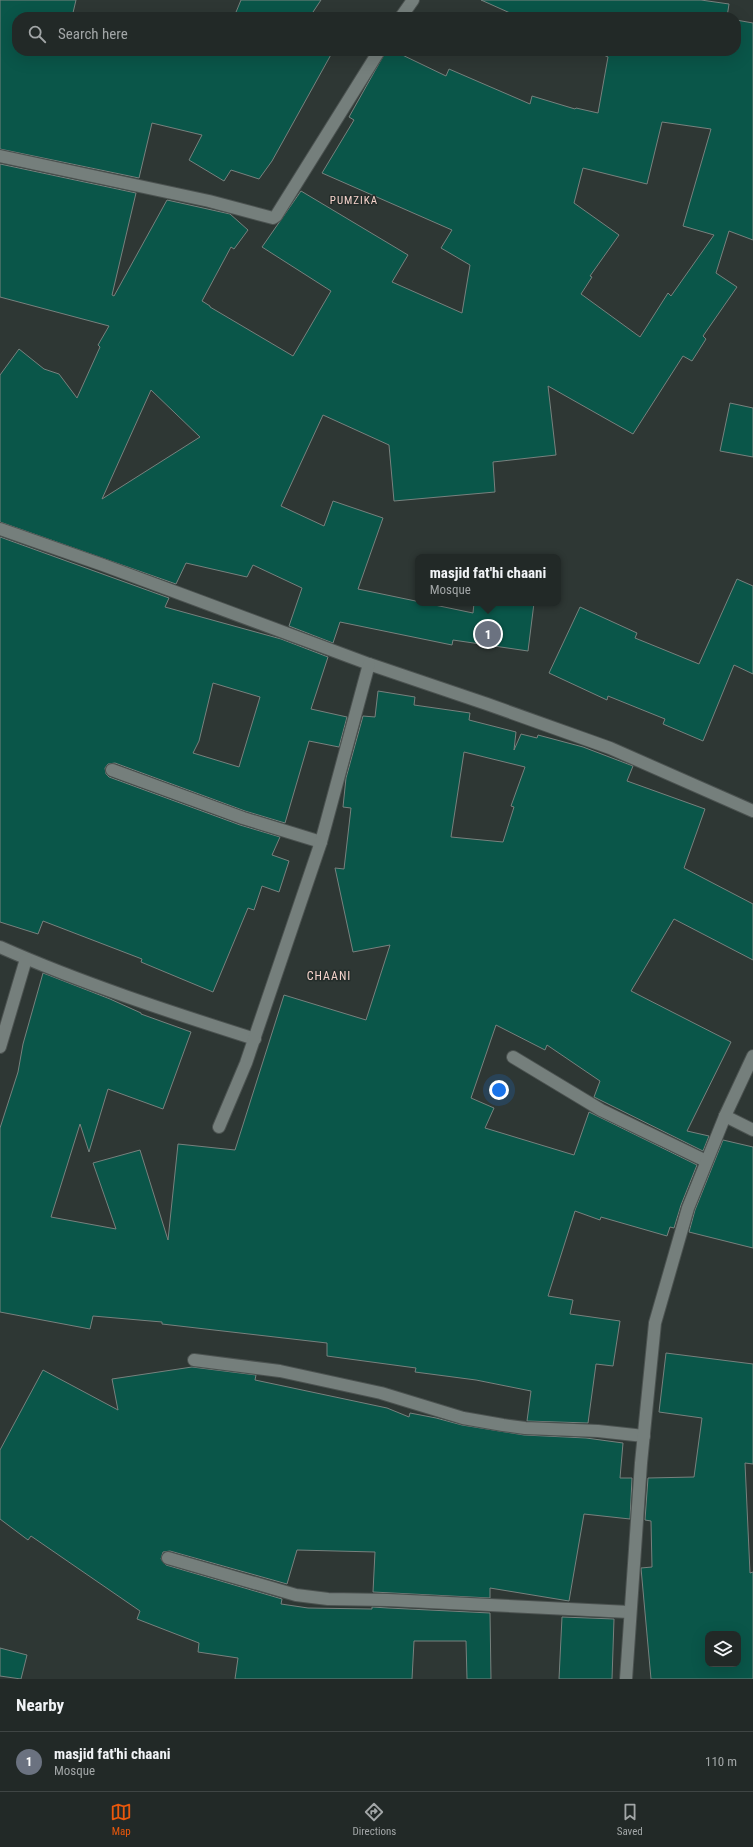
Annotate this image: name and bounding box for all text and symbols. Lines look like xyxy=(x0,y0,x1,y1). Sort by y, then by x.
search box xyxy=(12,12,741,56)
icon: search xyxy=(26,23,48,45)
text: Search here xyxy=(58,25,128,43)
district label: PUMZIKA xyxy=(330,194,378,207)
popup xyxy=(415,554,561,606)
text: masjid fat'hi chaani xyxy=(430,564,546,582)
text: Mosque xyxy=(430,582,471,597)
pin: 1 xyxy=(475,619,501,649)
district label: CHAANI xyxy=(307,969,351,983)
your location xyxy=(489,1080,509,1100)
map controls xyxy=(705,1631,741,1667)
button: layers xyxy=(705,1631,741,1667)
text: Nearby xyxy=(16,1695,64,1715)
text: masjid fat'hi chaani xyxy=(54,1745,171,1763)
text: 1 xyxy=(26,1754,32,1769)
text: 110 m xyxy=(705,1754,737,1769)
text: Mosque xyxy=(54,1763,95,1778)
tab: Map xyxy=(110,1801,132,1838)
tab: Directions xyxy=(352,1801,396,1838)
tab: Saved xyxy=(617,1801,643,1838)

